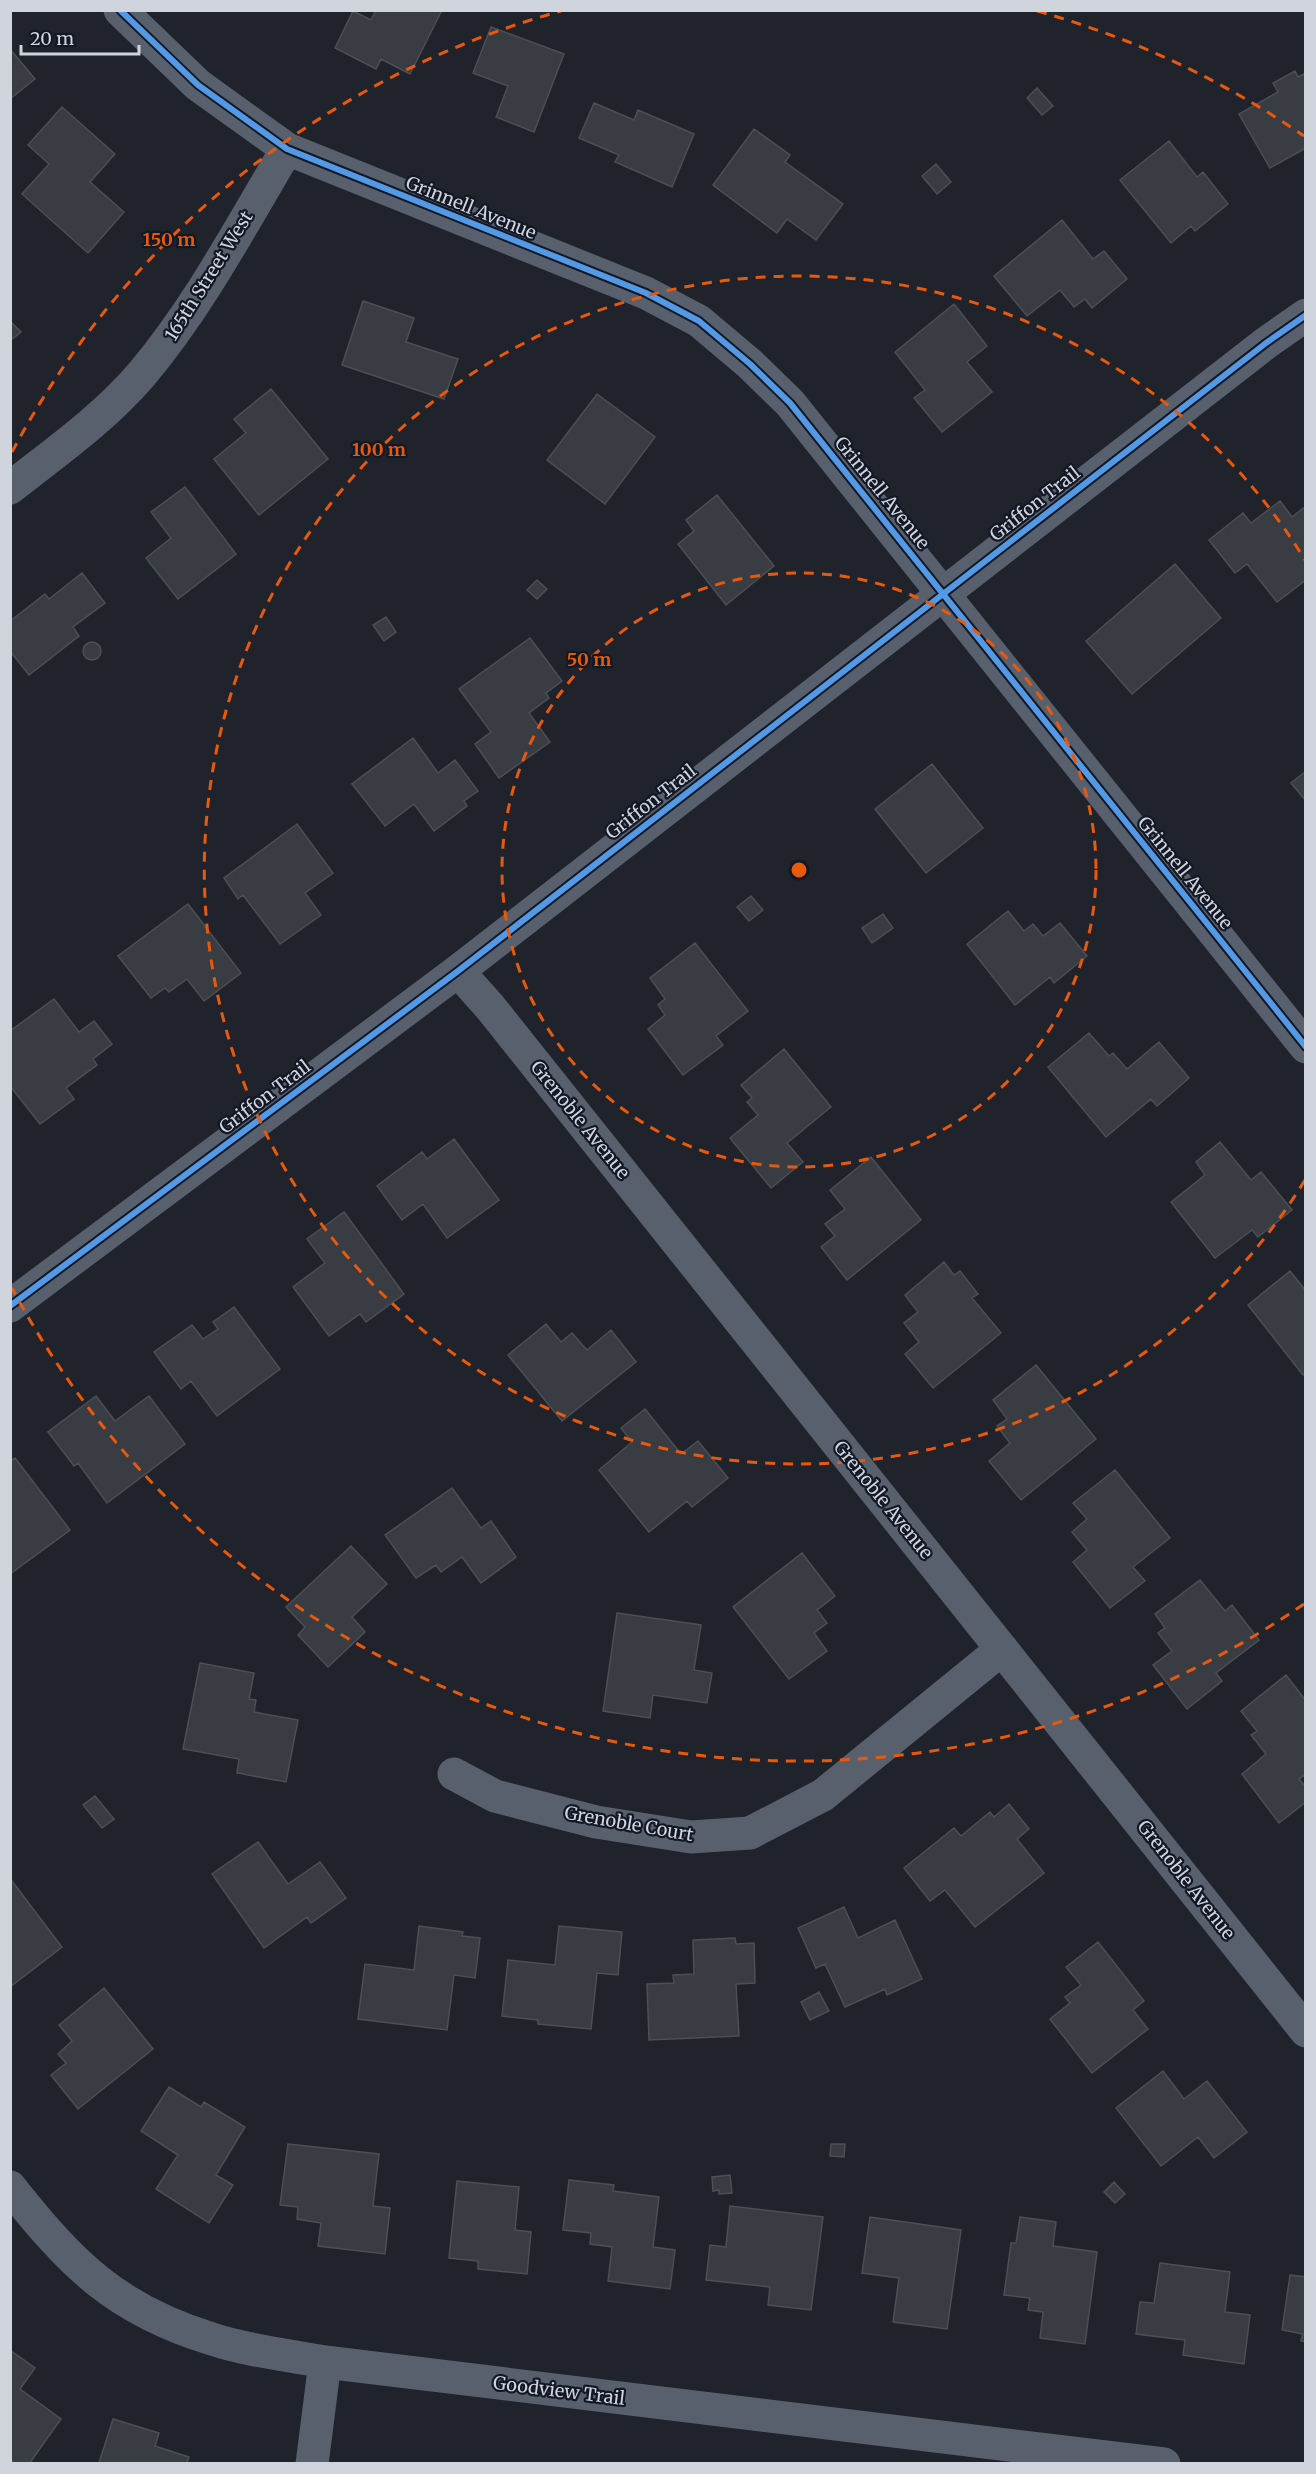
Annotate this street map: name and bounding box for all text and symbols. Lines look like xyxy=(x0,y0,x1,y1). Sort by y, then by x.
scale bar xyxy=(21,18,140,56)
text: 20 m xyxy=(30,27,74,50)
street label: Grinnell Avenue xyxy=(403,171,540,244)
street label: 165th Street West xyxy=(159,207,258,345)
text: 150 m xyxy=(143,228,195,251)
street label: Grinnell Avenue xyxy=(830,432,935,554)
text: 100 m xyxy=(352,438,406,461)
street label: Griffon Trail xyxy=(985,461,1085,546)
text: 50 m xyxy=(567,648,611,671)
street label: Griffon Trail xyxy=(601,759,701,844)
street label: Grinnell Avenue xyxy=(1133,812,1238,934)
centre of rings xyxy=(789,860,809,880)
street label: Griffon Trail xyxy=(214,1055,315,1138)
street label: Grenoble Avenue xyxy=(526,1056,635,1183)
street label: Grenoble Avenue xyxy=(829,1436,938,1563)
street label: Grenoble Court xyxy=(563,1801,695,1846)
street label: Grenoble Avenue xyxy=(1133,1815,1240,1944)
street label: Goodview Trail xyxy=(492,2371,627,2410)

